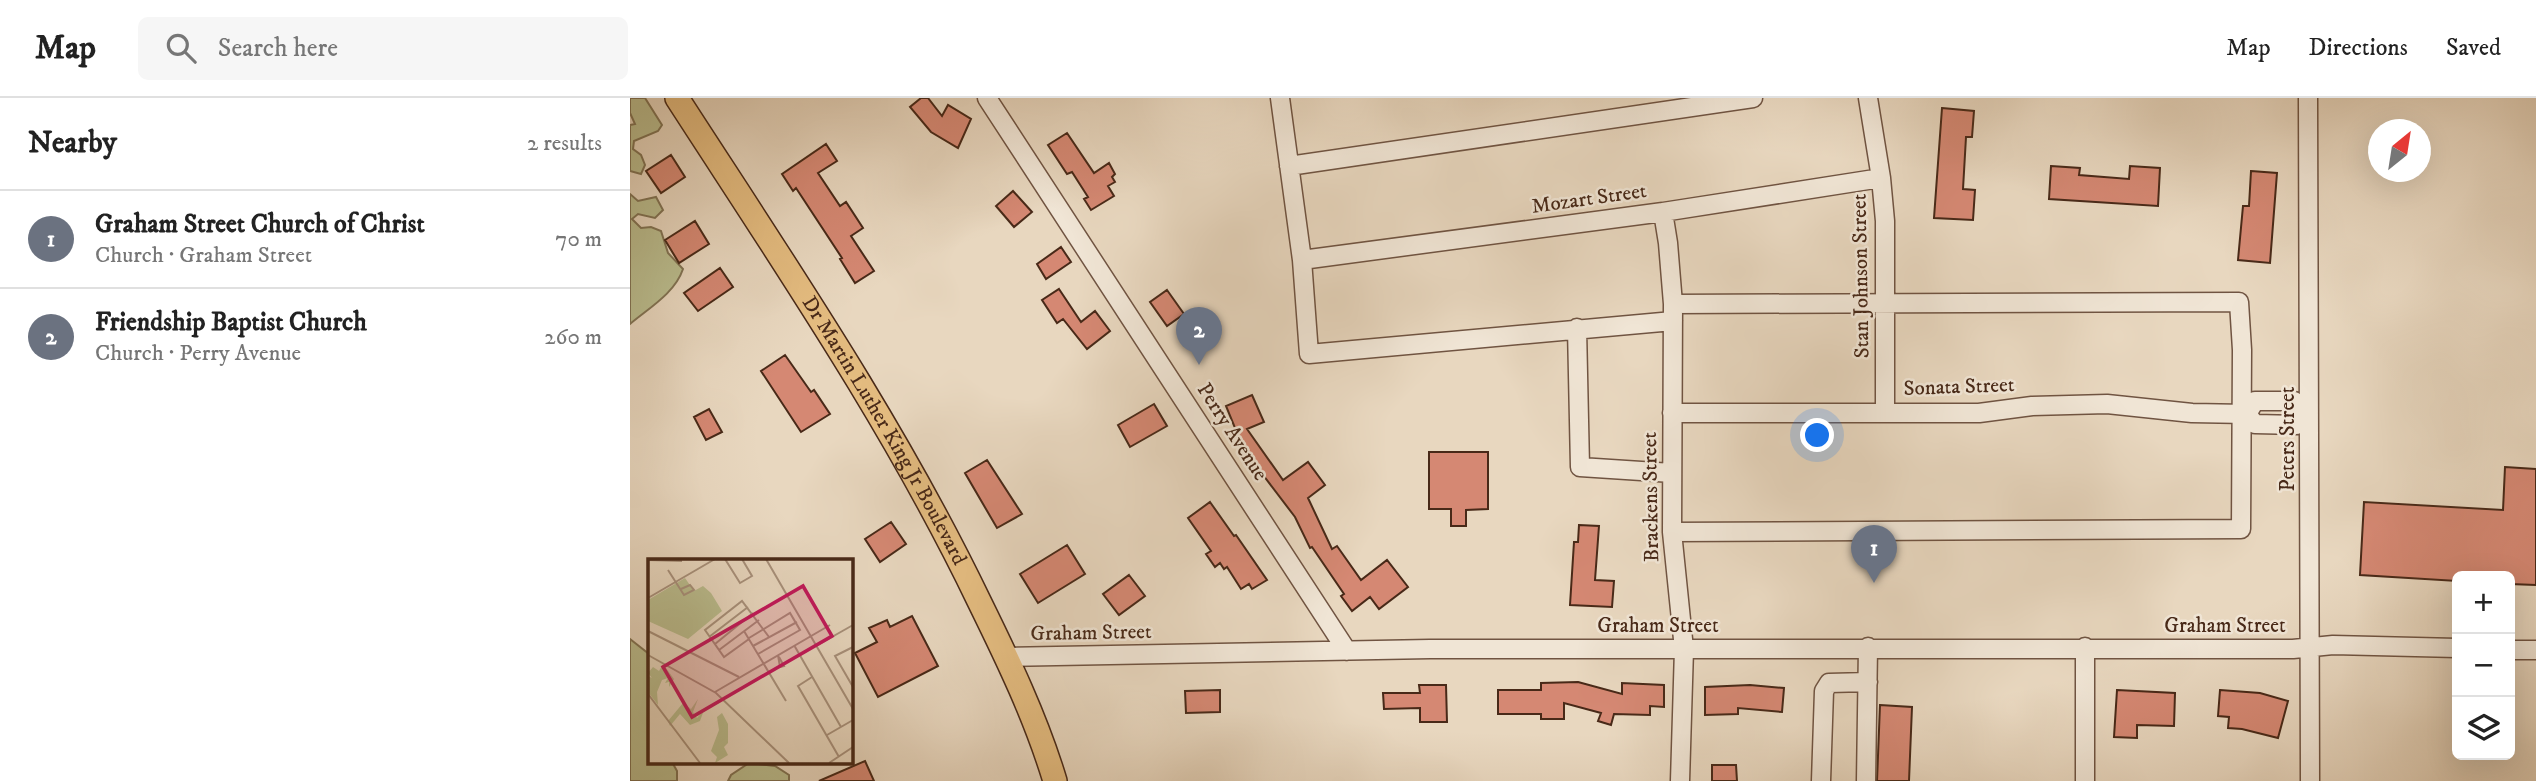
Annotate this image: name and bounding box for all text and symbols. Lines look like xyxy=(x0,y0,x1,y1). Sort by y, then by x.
search box xyxy=(138,17,628,80)
text: Map xyxy=(35,28,96,69)
icon: search xyxy=(162,29,200,67)
text: Search here xyxy=(218,32,338,65)
text: Map xyxy=(2226,33,2271,63)
text: Directions xyxy=(2309,33,2408,63)
text: Saved xyxy=(2446,33,2501,63)
north arrow xyxy=(2368,119,2431,182)
text: Nearby xyxy=(28,125,117,162)
text: 2 results xyxy=(527,129,602,158)
street label: Mozart Street xyxy=(1530,178,1648,220)
street label: Stan Johnson Street xyxy=(1847,193,1875,359)
text: Graham Street Church of Christ xyxy=(95,208,425,241)
text: 1 xyxy=(47,225,55,254)
text: 70 m xyxy=(555,225,602,254)
text: Church · Graham Street xyxy=(95,241,312,270)
street label: Dr Martin Luther King Jr Boulevard xyxy=(796,291,972,570)
text: Friendship Baptist Church xyxy=(95,306,367,339)
pin: 2 xyxy=(1176,307,1222,365)
text: 2 xyxy=(45,323,57,352)
text: 260 m xyxy=(544,323,602,352)
text: Church · Perry Avenue xyxy=(95,339,301,368)
street label: Sonata Street xyxy=(1903,372,2015,402)
street label: Perry Avenue xyxy=(1191,378,1273,486)
street label: Peters Street xyxy=(2275,386,2301,492)
your location xyxy=(1800,418,1834,452)
street label: Brackens Street xyxy=(1637,431,1665,562)
pin: 1 xyxy=(1851,525,1897,583)
inset map xyxy=(648,559,852,764)
map controls xyxy=(2452,571,2515,760)
button: + xyxy=(2452,571,2515,634)
street label: Graham Street xyxy=(1597,613,1719,639)
street label: Graham Street xyxy=(2164,613,2286,639)
street label: Graham Street xyxy=(1030,619,1152,647)
button: − xyxy=(2452,634,2515,697)
button: layers xyxy=(2452,697,2515,760)

